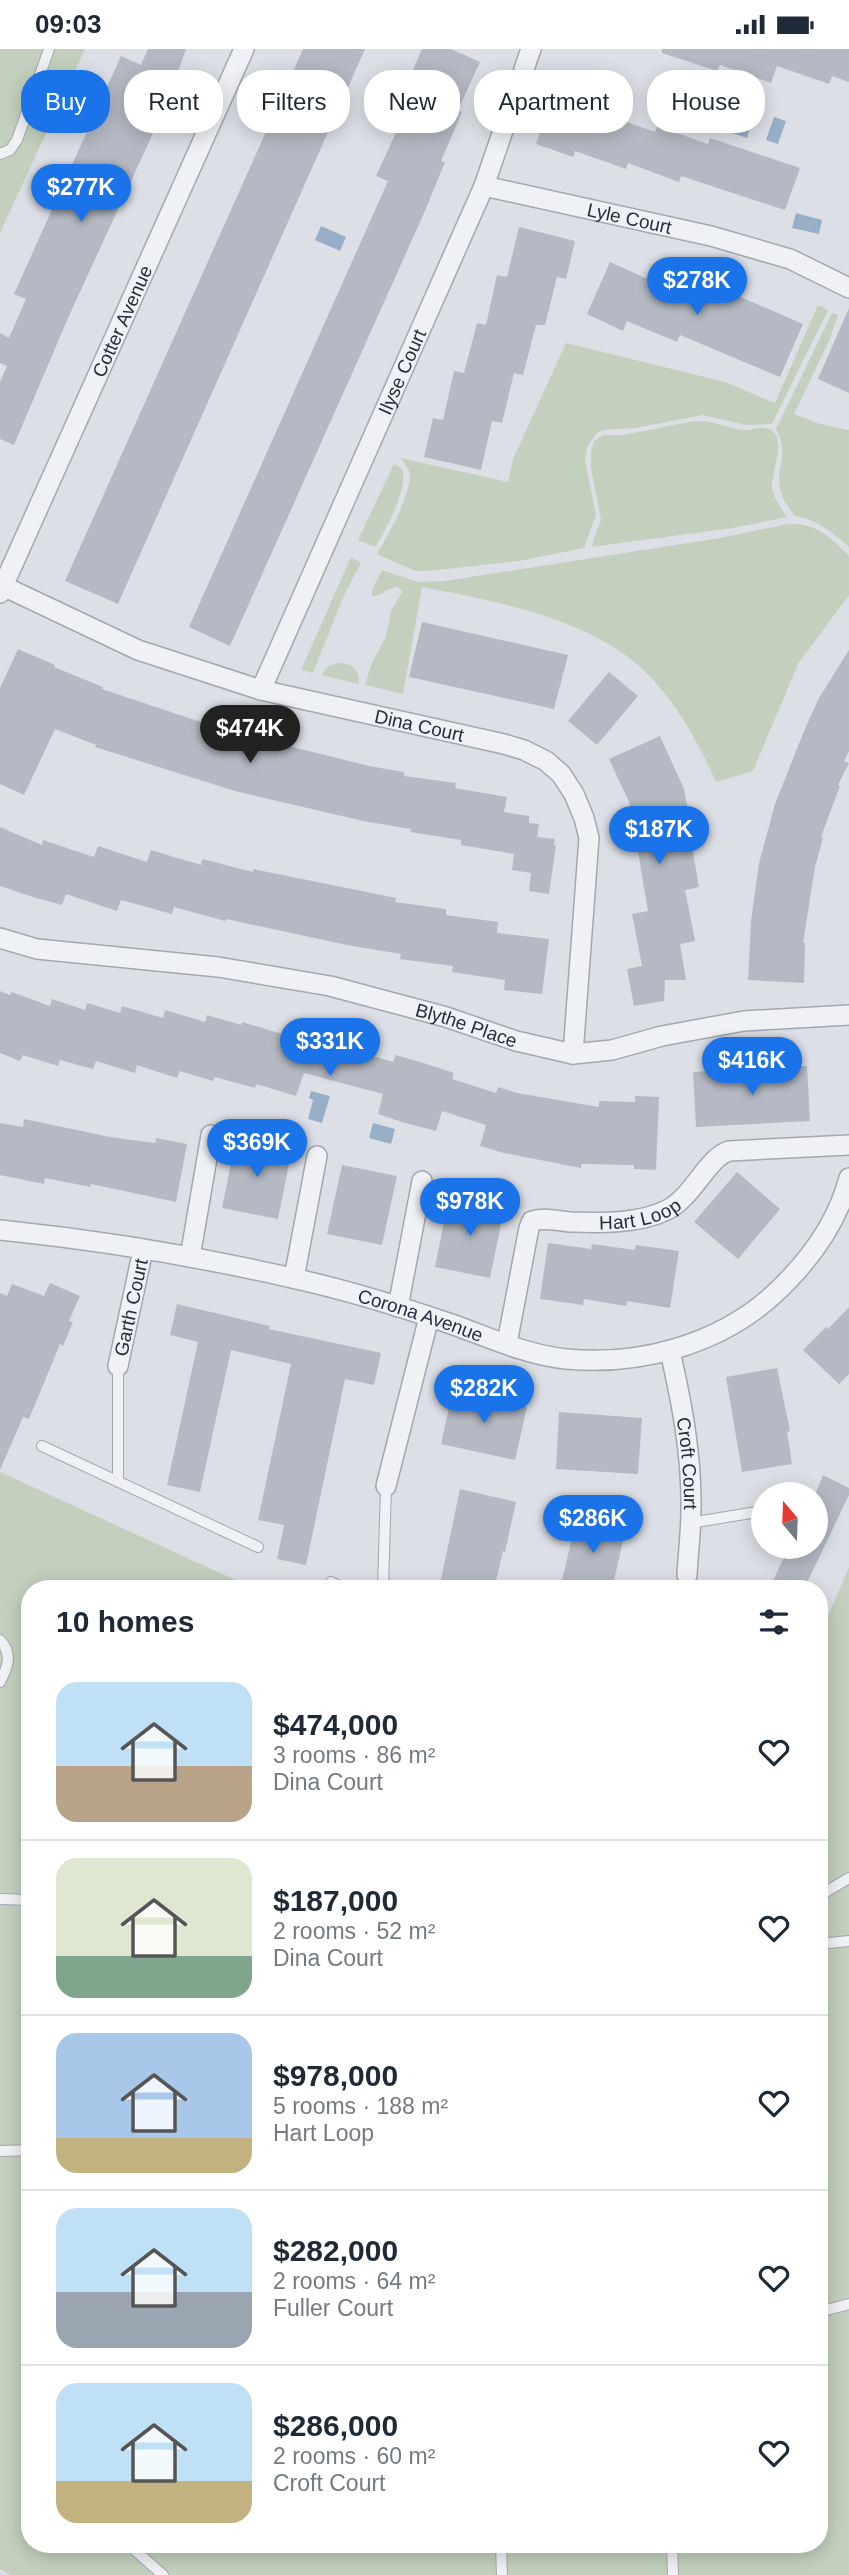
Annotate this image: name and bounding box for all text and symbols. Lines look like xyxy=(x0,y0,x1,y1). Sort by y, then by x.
text: 09:03 xyxy=(35,9,102,39)
chip: Buy xyxy=(21,70,110,133)
chip: Rent xyxy=(124,70,223,133)
chip: Filters xyxy=(237,70,350,133)
chip: New xyxy=(364,70,460,133)
chip: Apartment xyxy=(474,70,633,133)
chip: House xyxy=(647,70,765,133)
pin: $277K xyxy=(32,165,130,224)
text: $277K xyxy=(47,174,115,200)
street label: Lyle Court xyxy=(585,199,674,238)
pin: $278K xyxy=(648,257,746,317)
street label: Cotter Avenue xyxy=(88,262,156,380)
text: $278K xyxy=(663,267,731,293)
street label: Ilyse Court xyxy=(374,325,430,418)
pin: $474K xyxy=(201,705,299,765)
street label: Dina Court xyxy=(373,705,467,745)
text: $474K xyxy=(216,715,284,741)
pin: $187K xyxy=(610,807,708,866)
text: $187K xyxy=(625,816,693,842)
street label: Blythe Place xyxy=(413,999,520,1051)
pin: $331K xyxy=(281,1019,379,1078)
text: $331K xyxy=(296,1028,364,1054)
pin: $416K xyxy=(703,1037,801,1097)
text: $416K xyxy=(718,1047,786,1073)
pin: $369K xyxy=(208,1119,306,1179)
text: $369K xyxy=(223,1129,291,1155)
pin: $978K xyxy=(421,1179,519,1238)
text: $978K xyxy=(436,1188,504,1214)
street label: Hart Loop xyxy=(599,1194,685,1233)
street label: Garth Court xyxy=(110,1256,152,1358)
street label: Corona Avenue xyxy=(356,1285,486,1345)
pin: $282K xyxy=(435,1365,533,1425)
text: $282K xyxy=(450,1375,518,1401)
street label: Croft Court xyxy=(673,1416,702,1511)
north arrow xyxy=(751,1482,828,1559)
map controls xyxy=(751,1482,828,1559)
pin: $286K xyxy=(544,1495,642,1555)
text: $286K xyxy=(559,1505,627,1531)
icon: filters xyxy=(755,1603,793,1641)
text: 10 homes xyxy=(56,1605,194,1638)
text: $474,000 xyxy=(273,1708,398,1741)
icon: home xyxy=(112,1710,196,1794)
icon: heart xyxy=(755,1733,793,1771)
text: 3 rooms · 86 m² xyxy=(273,1742,435,1768)
text: Dina Court xyxy=(273,1769,383,1795)
text: $187,000 xyxy=(273,1884,398,1917)
icon: home xyxy=(112,1886,196,1970)
icon: heart xyxy=(755,1909,793,1947)
text: 2 rooms · 52 m² xyxy=(273,1918,435,1944)
text: Dina Court xyxy=(273,1945,383,1971)
text: $978,000 xyxy=(273,2059,398,2092)
icon: home xyxy=(112,2061,196,2145)
icon: heart xyxy=(755,2084,793,2122)
text: 5 rooms · 188 m² xyxy=(273,2093,448,2119)
text: Hart Loop xyxy=(273,2120,374,2146)
text: $282,000 xyxy=(273,2234,398,2267)
icon: home xyxy=(112,2236,196,2320)
icon: heart xyxy=(755,2259,793,2297)
text: 2 rooms · 64 m² xyxy=(273,2268,435,2294)
text: Fuller Court xyxy=(273,2295,393,2321)
text: $286,000 xyxy=(273,2409,398,2442)
icon: home xyxy=(112,2411,196,2495)
icon: heart xyxy=(755,2434,793,2472)
text: 2 rooms · 60 m² xyxy=(273,2443,435,2469)
text: Croft Court xyxy=(273,2470,385,2496)

